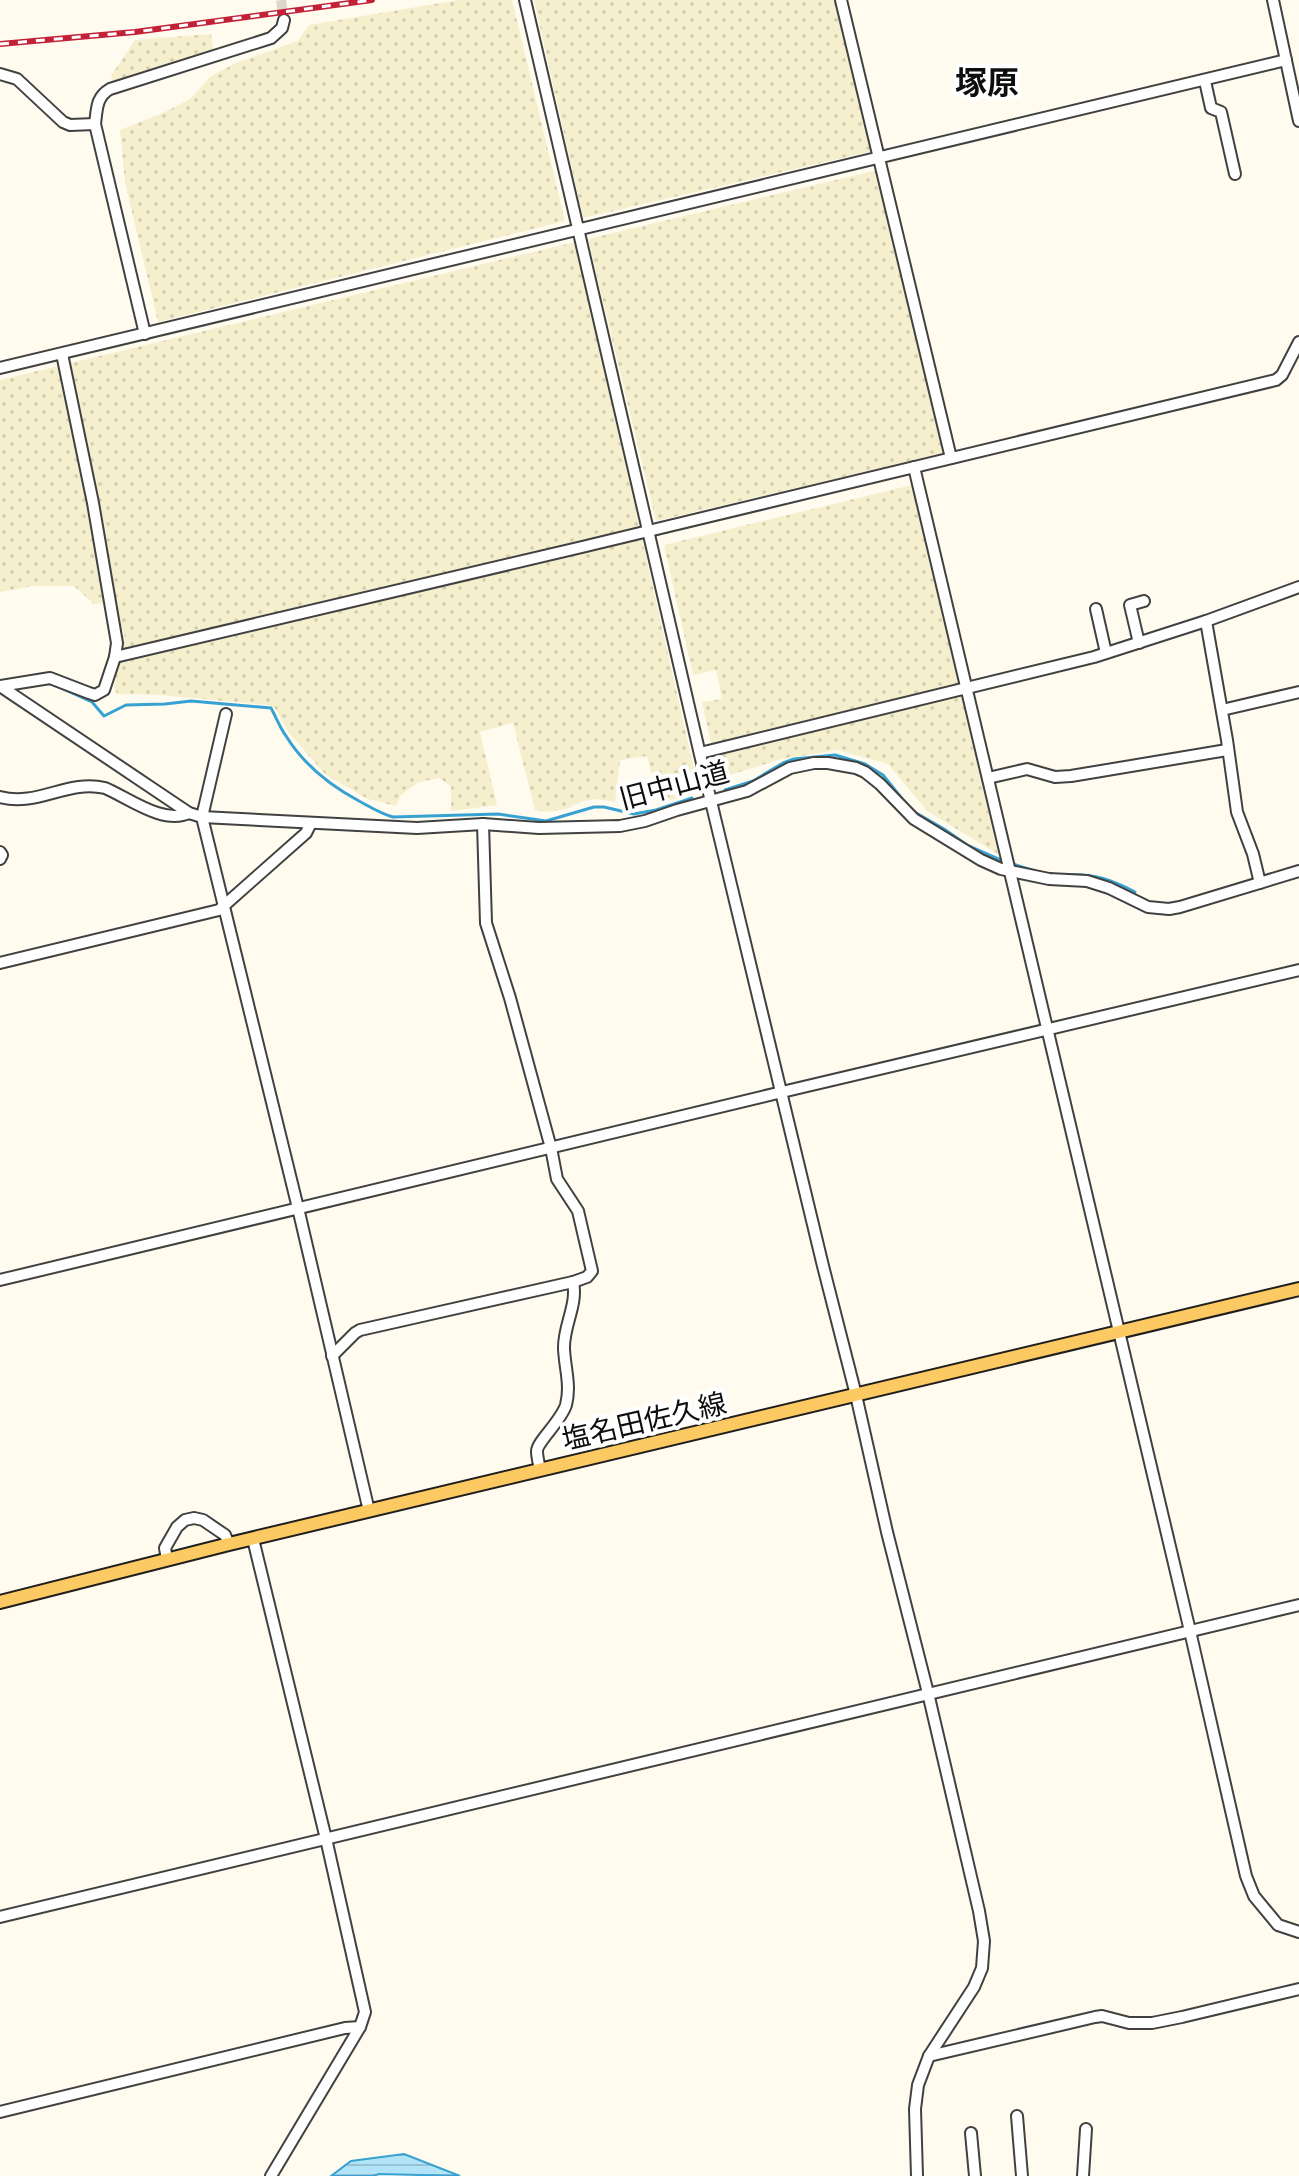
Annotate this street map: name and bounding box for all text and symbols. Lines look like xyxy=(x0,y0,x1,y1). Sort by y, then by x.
district label: 塚原 xyxy=(955,63,1019,103)
street label: 旧中山道 xyxy=(615,753,733,817)
street label: 塩名田佐久線 xyxy=(558,1385,730,1457)

